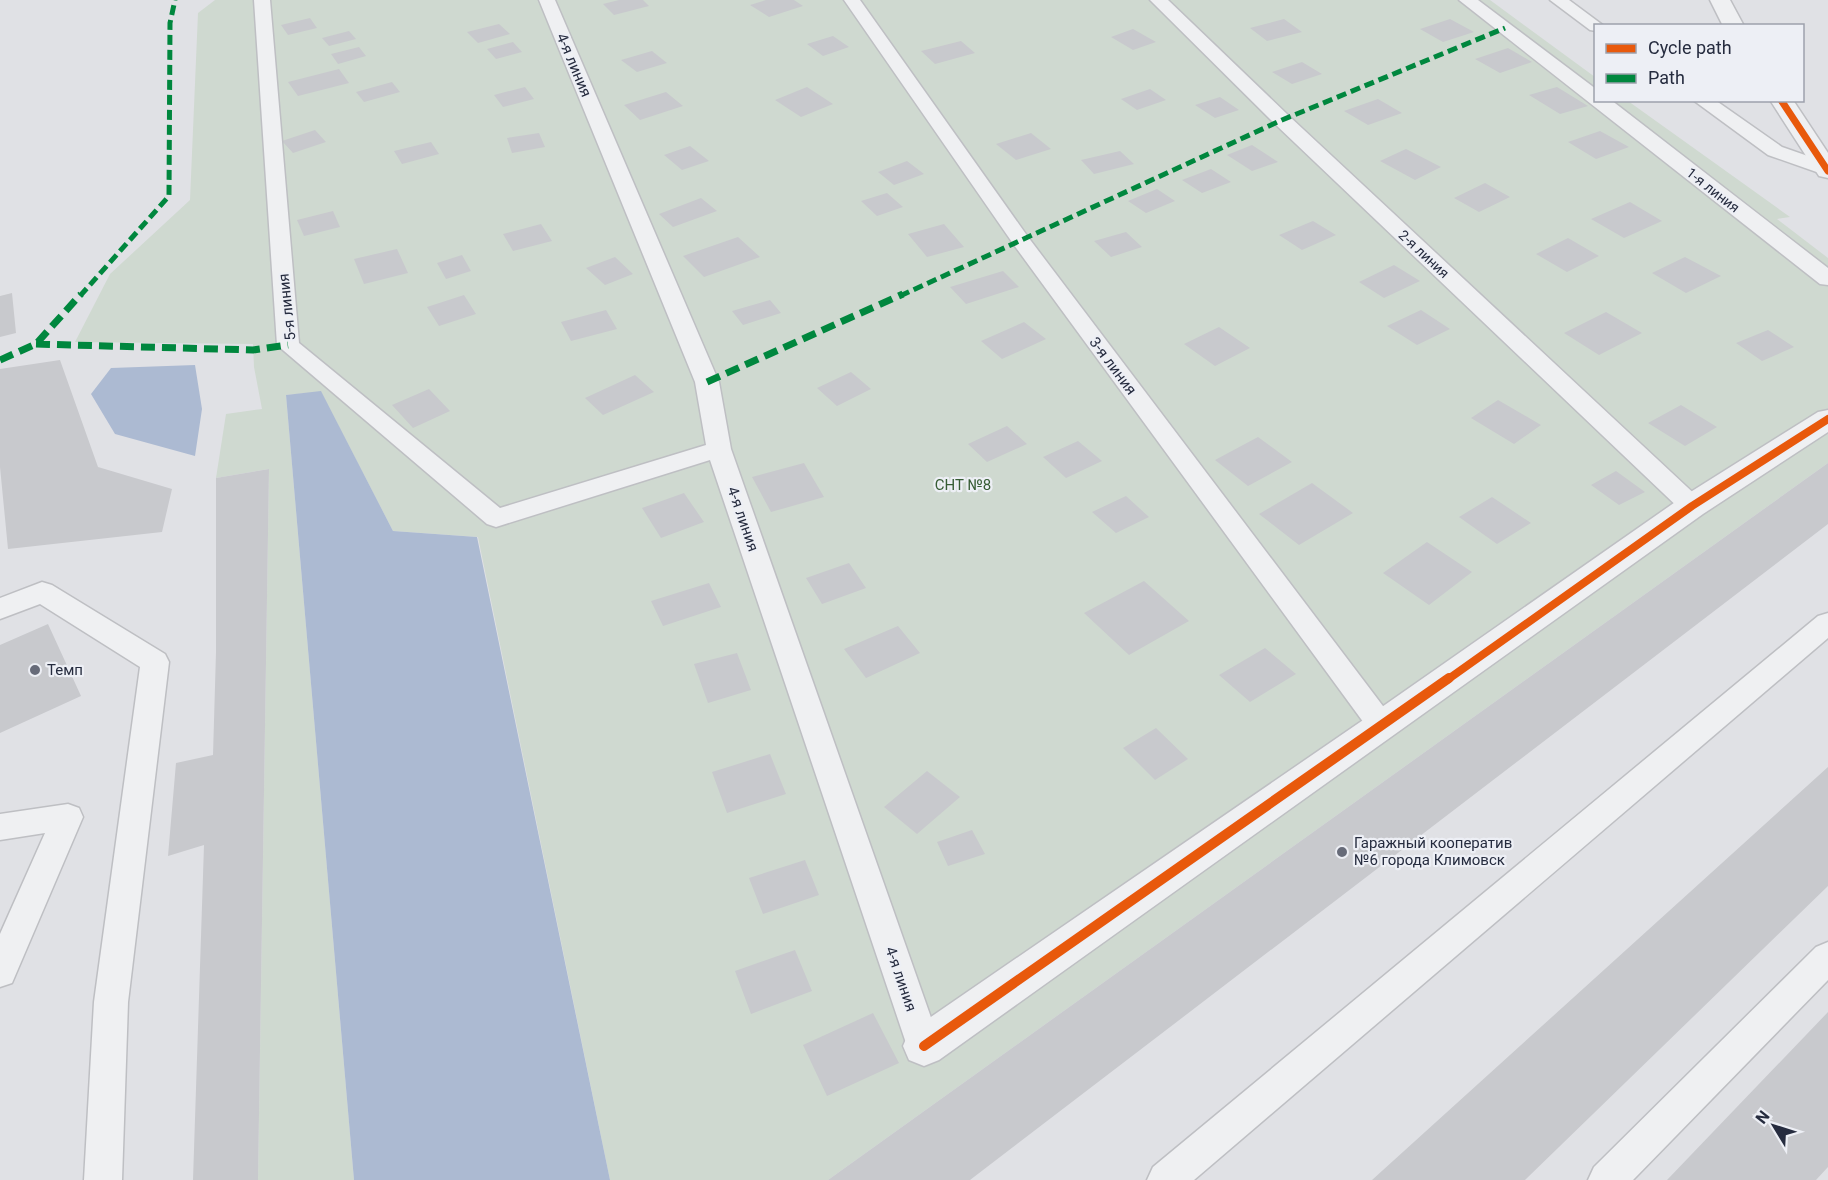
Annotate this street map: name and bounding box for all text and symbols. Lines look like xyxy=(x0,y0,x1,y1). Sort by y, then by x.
legend xyxy=(1594,24,1804,102)
street label: 4-я линия xyxy=(553,30,595,100)
text: Cycle path xyxy=(1648,37,1732,58)
text: Path xyxy=(1648,67,1685,88)
street label: 1-я линия xyxy=(1683,164,1743,216)
street label: 2-я линия xyxy=(1396,227,1452,281)
street label: 5-я линия xyxy=(275,273,299,341)
street label: 3-я линия xyxy=(1086,334,1140,398)
park label: СНТ №8 xyxy=(935,476,991,494)
street label: 4-я линия xyxy=(724,484,762,554)
place label: Темп xyxy=(47,661,83,679)
marker: Темп xyxy=(28,663,42,677)
place label: Гаражный кооператив №6 города Климовск xyxy=(1354,834,1512,869)
marker: Гаражный кооператив №6 города Климовск xyxy=(1335,845,1349,859)
street label: 4-я линия xyxy=(882,944,920,1014)
north arrow xyxy=(1744,1096,1804,1156)
text: N xyxy=(1752,1107,1774,1127)

